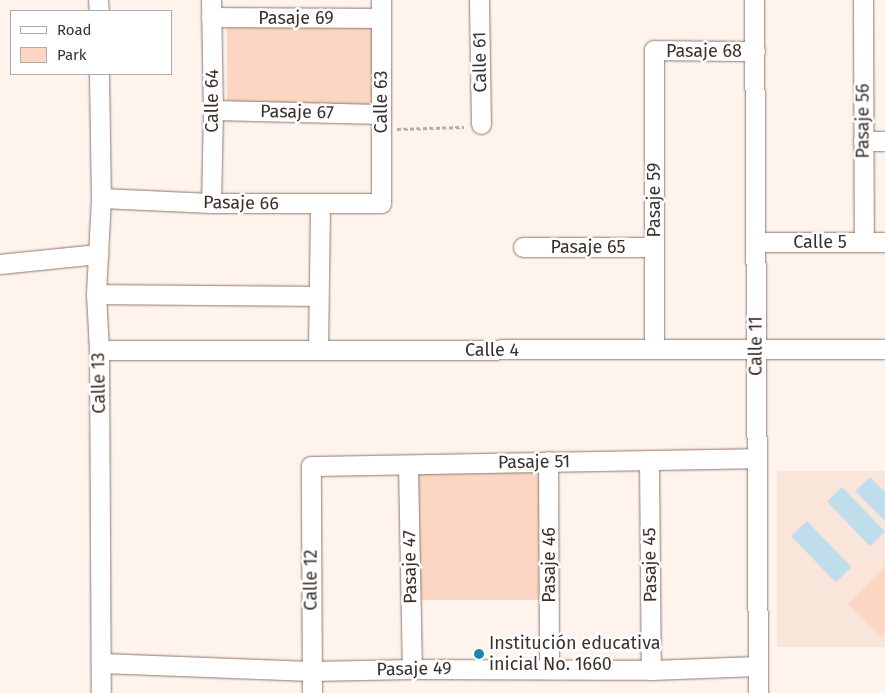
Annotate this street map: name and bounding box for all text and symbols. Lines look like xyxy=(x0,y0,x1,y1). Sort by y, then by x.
street label: Pasaje 69 xyxy=(258,7,334,29)
legend xyxy=(10,10,172,75)
text: Road xyxy=(57,21,92,39)
street label: Calle 61 xyxy=(469,31,491,93)
street label: Pasaje 68 xyxy=(666,40,742,62)
text: Park xyxy=(57,46,87,64)
street label: Calle 64 xyxy=(201,69,223,133)
street label: Calle 63 xyxy=(370,71,392,133)
street label: Pasaje 56 xyxy=(852,83,874,159)
street label: Pasaje 67 xyxy=(260,101,334,123)
street label: Pasaje 59 xyxy=(643,163,665,237)
street label: Pasaje 66 xyxy=(203,192,279,214)
street label: Calle 5 xyxy=(793,231,847,253)
street label: Pasaje 65 xyxy=(550,236,626,258)
street label: Calle 11 xyxy=(745,316,767,376)
street label: Calle 4 xyxy=(465,339,519,361)
street label: Calle 13 xyxy=(88,352,110,414)
street label: Pasaje 51 xyxy=(498,451,570,473)
street label: Pasaje 46 xyxy=(538,527,560,603)
street label: Pasaje 45 xyxy=(639,527,661,603)
street label: Pasaje 47 xyxy=(399,530,421,604)
street label: Calle 12 xyxy=(300,549,322,611)
place label: Institución educativa inicial No. 1660 xyxy=(489,633,661,676)
marker: Institución educativa inicial No. 1660 xyxy=(473,648,485,660)
street label: Pasaje 49 xyxy=(376,658,452,680)

